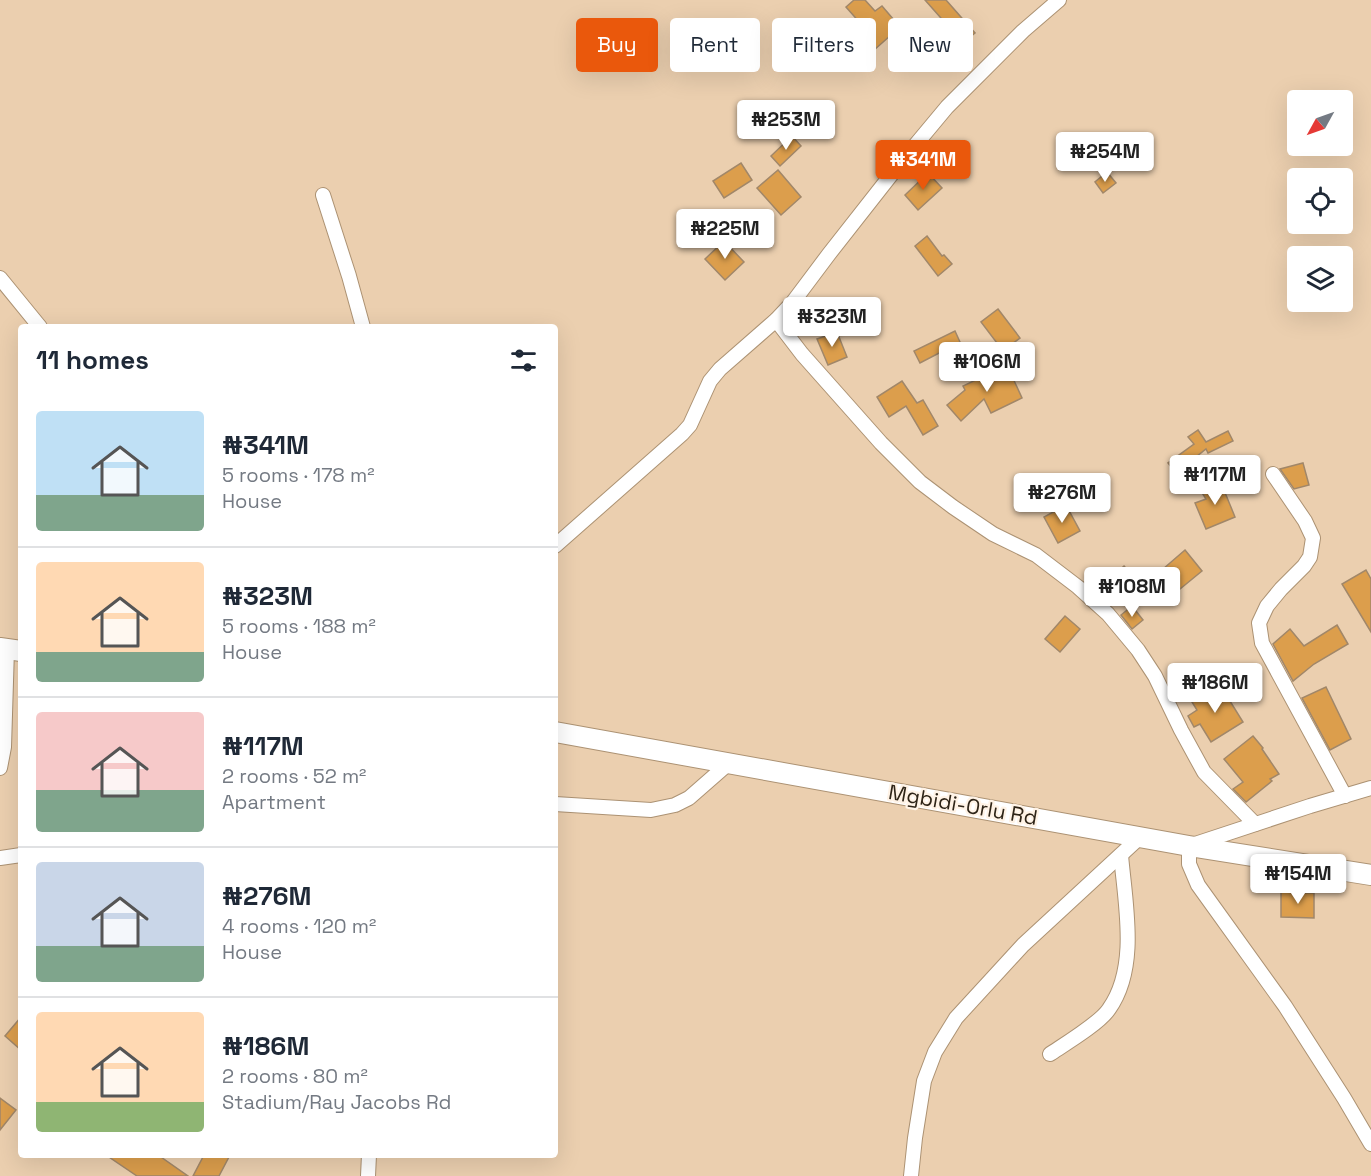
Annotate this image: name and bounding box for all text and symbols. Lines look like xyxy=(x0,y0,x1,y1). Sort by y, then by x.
chip: Buy xyxy=(576,18,658,72)
chip: Rent xyxy=(670,18,760,72)
chip: Filters xyxy=(772,18,876,72)
chip: New xyxy=(888,18,973,72)
north arrow xyxy=(1287,90,1353,156)
map controls xyxy=(1287,90,1353,312)
pin: ₦253M xyxy=(744,100,828,151)
text: ₦253M xyxy=(751,106,821,132)
pin: ₦254M xyxy=(1063,132,1147,183)
text: ₦254M xyxy=(1070,138,1140,164)
pin: ₦341M xyxy=(881,140,965,191)
text: ₦341M xyxy=(890,146,956,172)
button: locate xyxy=(1287,168,1353,234)
pin: ₦225M xyxy=(683,209,767,260)
text: ₦225M xyxy=(690,215,760,241)
button: layers xyxy=(1287,246,1353,312)
pin: ₦323M xyxy=(790,297,874,348)
text: ₦323M xyxy=(797,303,867,329)
pin: ₦106M xyxy=(945,342,1029,393)
text: 11 homes xyxy=(36,343,149,377)
icon: filters xyxy=(507,344,540,377)
text: ₦106M xyxy=(953,348,1021,374)
text: ₦341M xyxy=(222,428,309,462)
icon: home xyxy=(84,435,156,507)
pin: ₦117M xyxy=(1173,455,1257,506)
text: ₦117M xyxy=(1184,461,1246,487)
text: 5 rooms · 178 m² xyxy=(222,462,374,488)
pin: ₦276M xyxy=(1020,473,1104,524)
text: ₦276M xyxy=(1028,479,1096,505)
text: House xyxy=(222,488,282,514)
pin: ₦108M xyxy=(1090,567,1174,618)
text: ₦108M xyxy=(1098,573,1166,599)
text: ₦323M xyxy=(222,579,313,613)
icon: home xyxy=(84,586,156,658)
text: 5 rooms · 188 m² xyxy=(222,613,376,639)
text: House xyxy=(222,639,282,665)
pin: ₦186M xyxy=(1173,663,1257,714)
text: ₦186M xyxy=(1181,669,1249,695)
text: ₦117M xyxy=(222,729,304,763)
icon: home xyxy=(84,736,156,808)
text: 2 rooms · 52 m² xyxy=(222,763,366,789)
street label: Mgbidi-Orlu Rd xyxy=(887,778,1040,831)
text: Apartment xyxy=(222,789,326,815)
pin: ₦154M xyxy=(1256,854,1340,905)
text: ₦154M xyxy=(1264,860,1332,886)
text: ₦276M xyxy=(222,879,311,913)
icon: home xyxy=(84,886,156,958)
text: 4 rooms · 120 m² xyxy=(222,913,376,939)
text: House xyxy=(222,939,282,965)
text: ₦186M xyxy=(222,1029,309,1063)
icon: home xyxy=(84,1036,156,1108)
text: 2 rooms · 80 m² xyxy=(222,1063,368,1089)
text: Stadium/Ray Jacobs Rd xyxy=(222,1089,451,1115)

